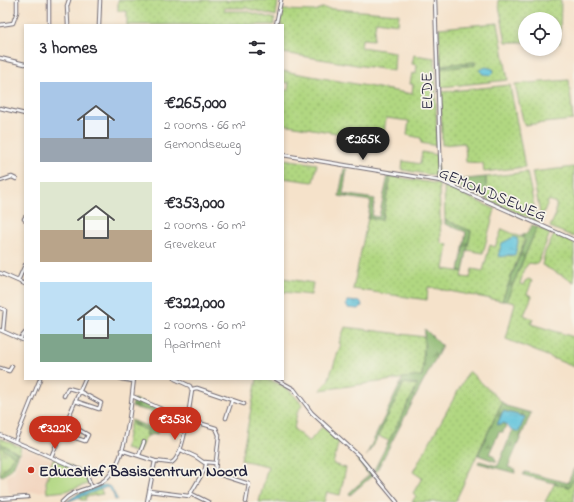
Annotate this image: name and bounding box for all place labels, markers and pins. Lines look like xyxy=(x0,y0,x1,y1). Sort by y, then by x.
pin: €265K xyxy=(335,127,391,161)
pin: €353K xyxy=(147,407,203,441)
pin: €322K xyxy=(27,416,83,450)
place label: Educatief Basiscentrum Noord xyxy=(39,460,247,484)
marker: Educatief Basiscentrum Noord xyxy=(26,465,36,475)

